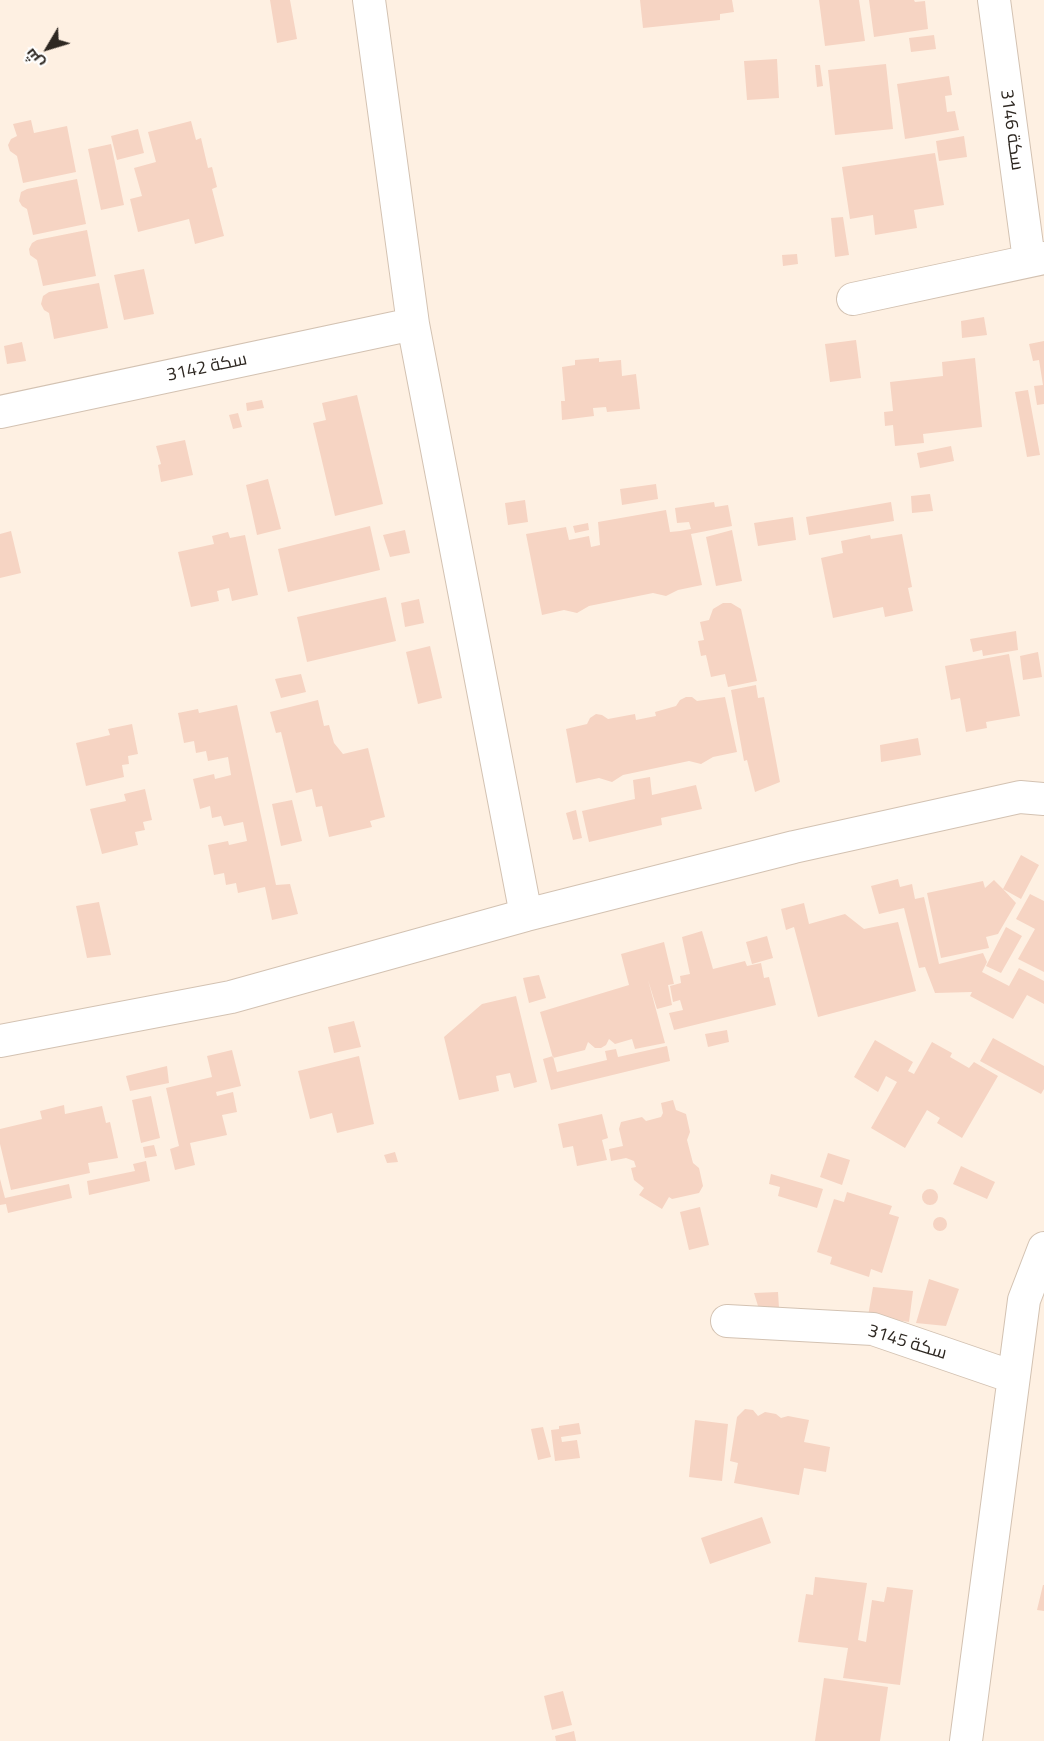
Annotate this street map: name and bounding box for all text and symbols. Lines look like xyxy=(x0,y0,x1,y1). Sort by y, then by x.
north arrow xyxy=(18,18,78,78)
text: ش xyxy=(18,44,50,75)
street label: سكة 3146 xyxy=(995,88,1027,172)
street label: سكة 3142 xyxy=(165,349,249,387)
street label: سكة 3145 xyxy=(865,1321,949,1365)

